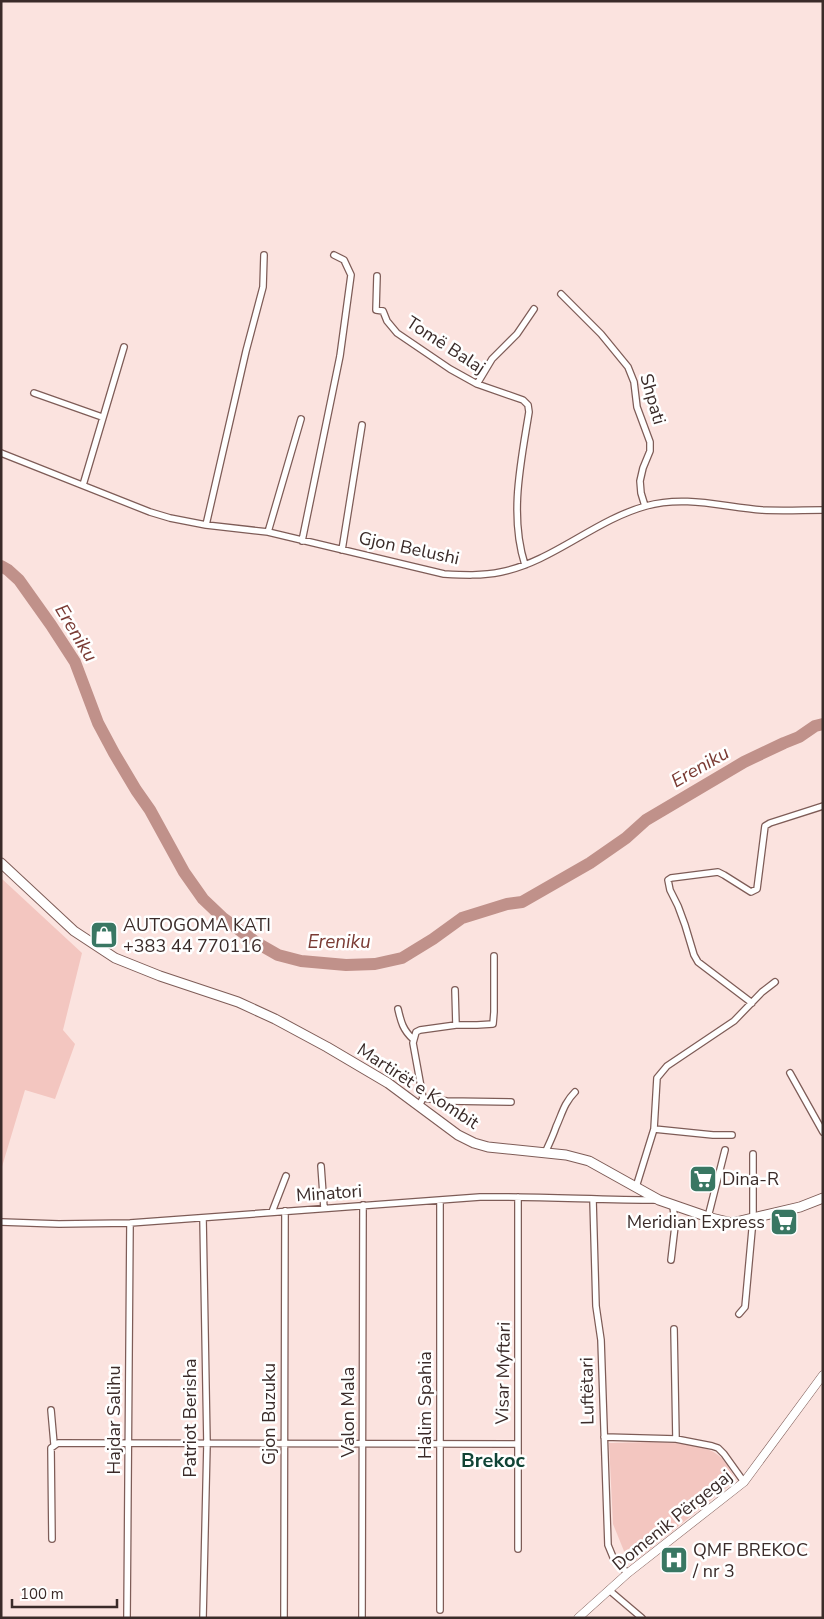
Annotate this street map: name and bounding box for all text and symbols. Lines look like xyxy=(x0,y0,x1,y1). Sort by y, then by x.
street label: Tomë Balaj xyxy=(402,310,490,380)
street label: Shpati xyxy=(634,371,672,427)
street label: Gjon Belushi xyxy=(356,526,462,570)
water label: Ereniku xyxy=(49,599,103,667)
water label: Ereniku xyxy=(666,740,734,794)
place label: AUTOGOMA KATI +383 44 770116 xyxy=(123,913,271,958)
shop icon: AUTOGOMA KATI +383 44 770116 xyxy=(89,920,119,950)
water label: Ereniku xyxy=(307,929,371,955)
street label: Martirët e Kombit xyxy=(352,1038,484,1135)
supermarket icon: Dina-R xyxy=(688,1164,718,1194)
place label: Dina-R xyxy=(722,1167,779,1191)
street label: Minatori xyxy=(295,1179,363,1207)
supermarket icon: Meridian Express xyxy=(769,1207,799,1237)
place label: Meridian Express xyxy=(627,1210,765,1234)
street label: Visar Myftari xyxy=(490,1321,516,1426)
street label: Halim Spahia xyxy=(413,1351,437,1459)
street label: Luftëtari xyxy=(574,1357,600,1425)
street label: Patriot Berisha xyxy=(178,1358,202,1478)
street label: Gjon Buzuku xyxy=(257,1363,281,1465)
street label: Hajdar Salihu xyxy=(102,1365,126,1475)
street label: Valon Mala xyxy=(336,1367,360,1458)
district label: Brekoc xyxy=(461,1447,525,1474)
street label: Domenik Përgegaj xyxy=(607,1464,737,1576)
place label: QMF BREKOC / nr 3 xyxy=(692,1538,808,1583)
hospital icon: QMF BREKOC / nr 3 xyxy=(659,1545,689,1575)
scale bar xyxy=(12,1576,118,1608)
text: 100 m xyxy=(20,1584,64,1604)

